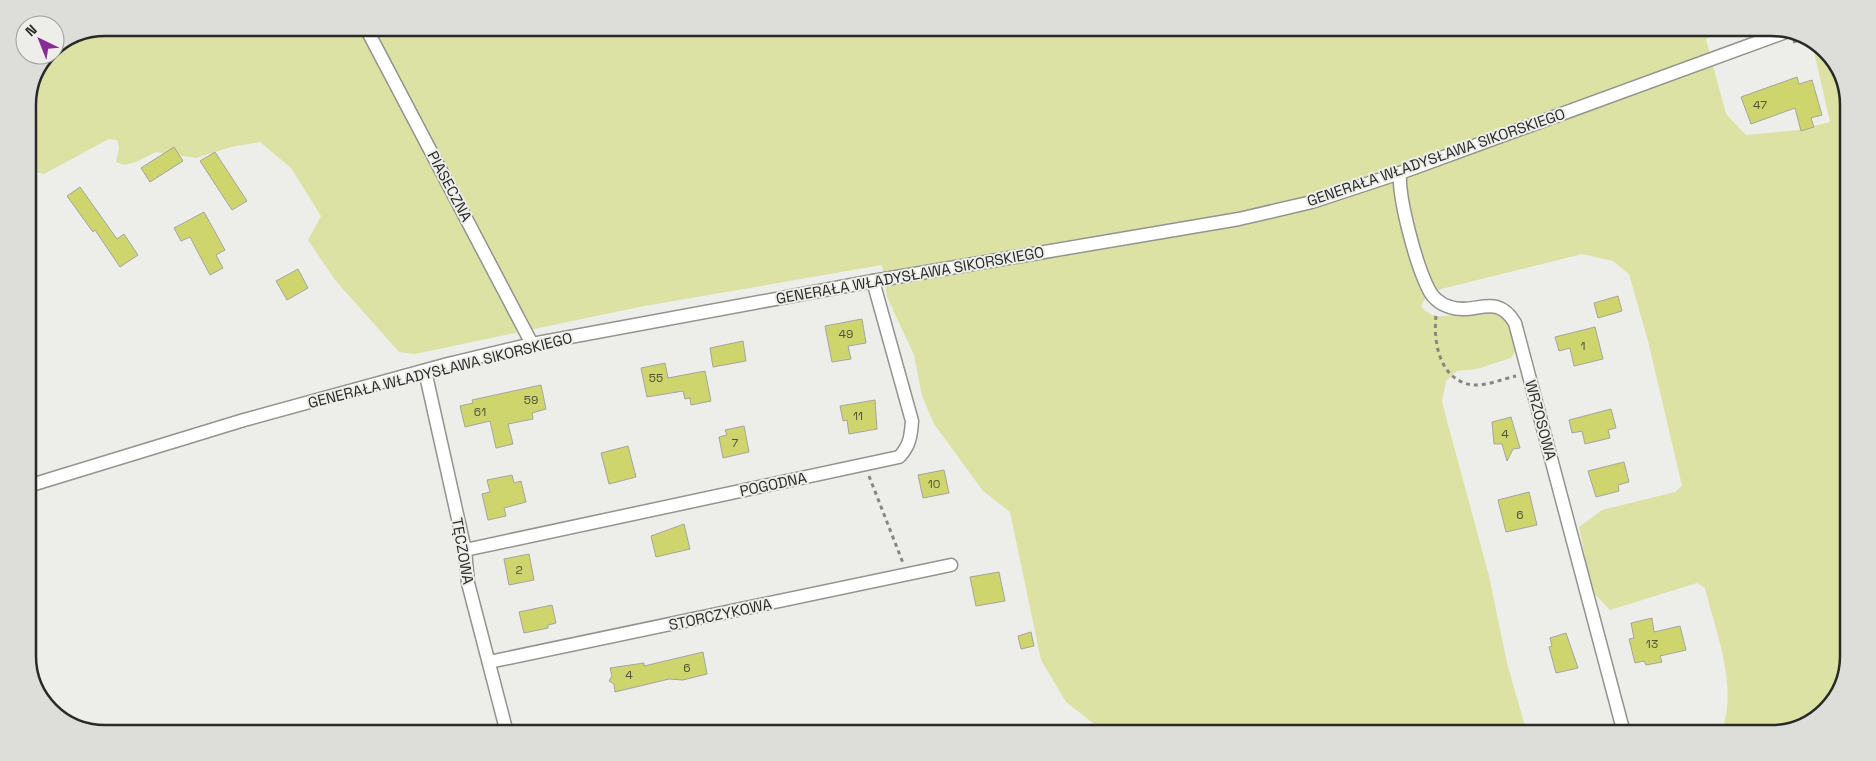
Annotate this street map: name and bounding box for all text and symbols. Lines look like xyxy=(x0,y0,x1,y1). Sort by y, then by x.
north arrow xyxy=(15,15,65,65)
text: N xyxy=(22,21,41,40)
house number: 47 xyxy=(1753,97,1767,113)
street label: GENERAŁA WŁADYSŁAWA SIKORSKIEGO xyxy=(1304,104,1568,210)
street label: PIASECZNA xyxy=(423,147,477,225)
street label: GENERAŁA WŁADYSŁAWA SIKORSKIEGO xyxy=(774,242,1046,308)
house number: 49 xyxy=(839,326,853,342)
street label: GENERAŁA WŁADYSŁAWA SIKORSKIEGO xyxy=(306,328,574,412)
house number: 1 xyxy=(1580,338,1586,354)
house number: 55 xyxy=(649,370,663,386)
street label: WRZOSOWA xyxy=(1521,378,1561,463)
house number: 59 xyxy=(524,392,538,408)
house number: 61 xyxy=(474,404,486,420)
house number: 11 xyxy=(853,408,863,424)
house number: 4 xyxy=(1501,426,1509,442)
house number: 7 xyxy=(732,435,739,451)
street label: POGODNA xyxy=(738,468,809,500)
house number: 10 xyxy=(928,476,940,492)
house number: 6 xyxy=(1516,507,1524,523)
street label: TĘCZOWA xyxy=(448,516,478,586)
house number: 2 xyxy=(515,562,523,578)
street label: STORCZYKOWA xyxy=(667,594,774,634)
house number: 13 xyxy=(1646,636,1658,652)
house number: 6 xyxy=(683,660,691,676)
house number: 4 xyxy=(625,667,633,683)

